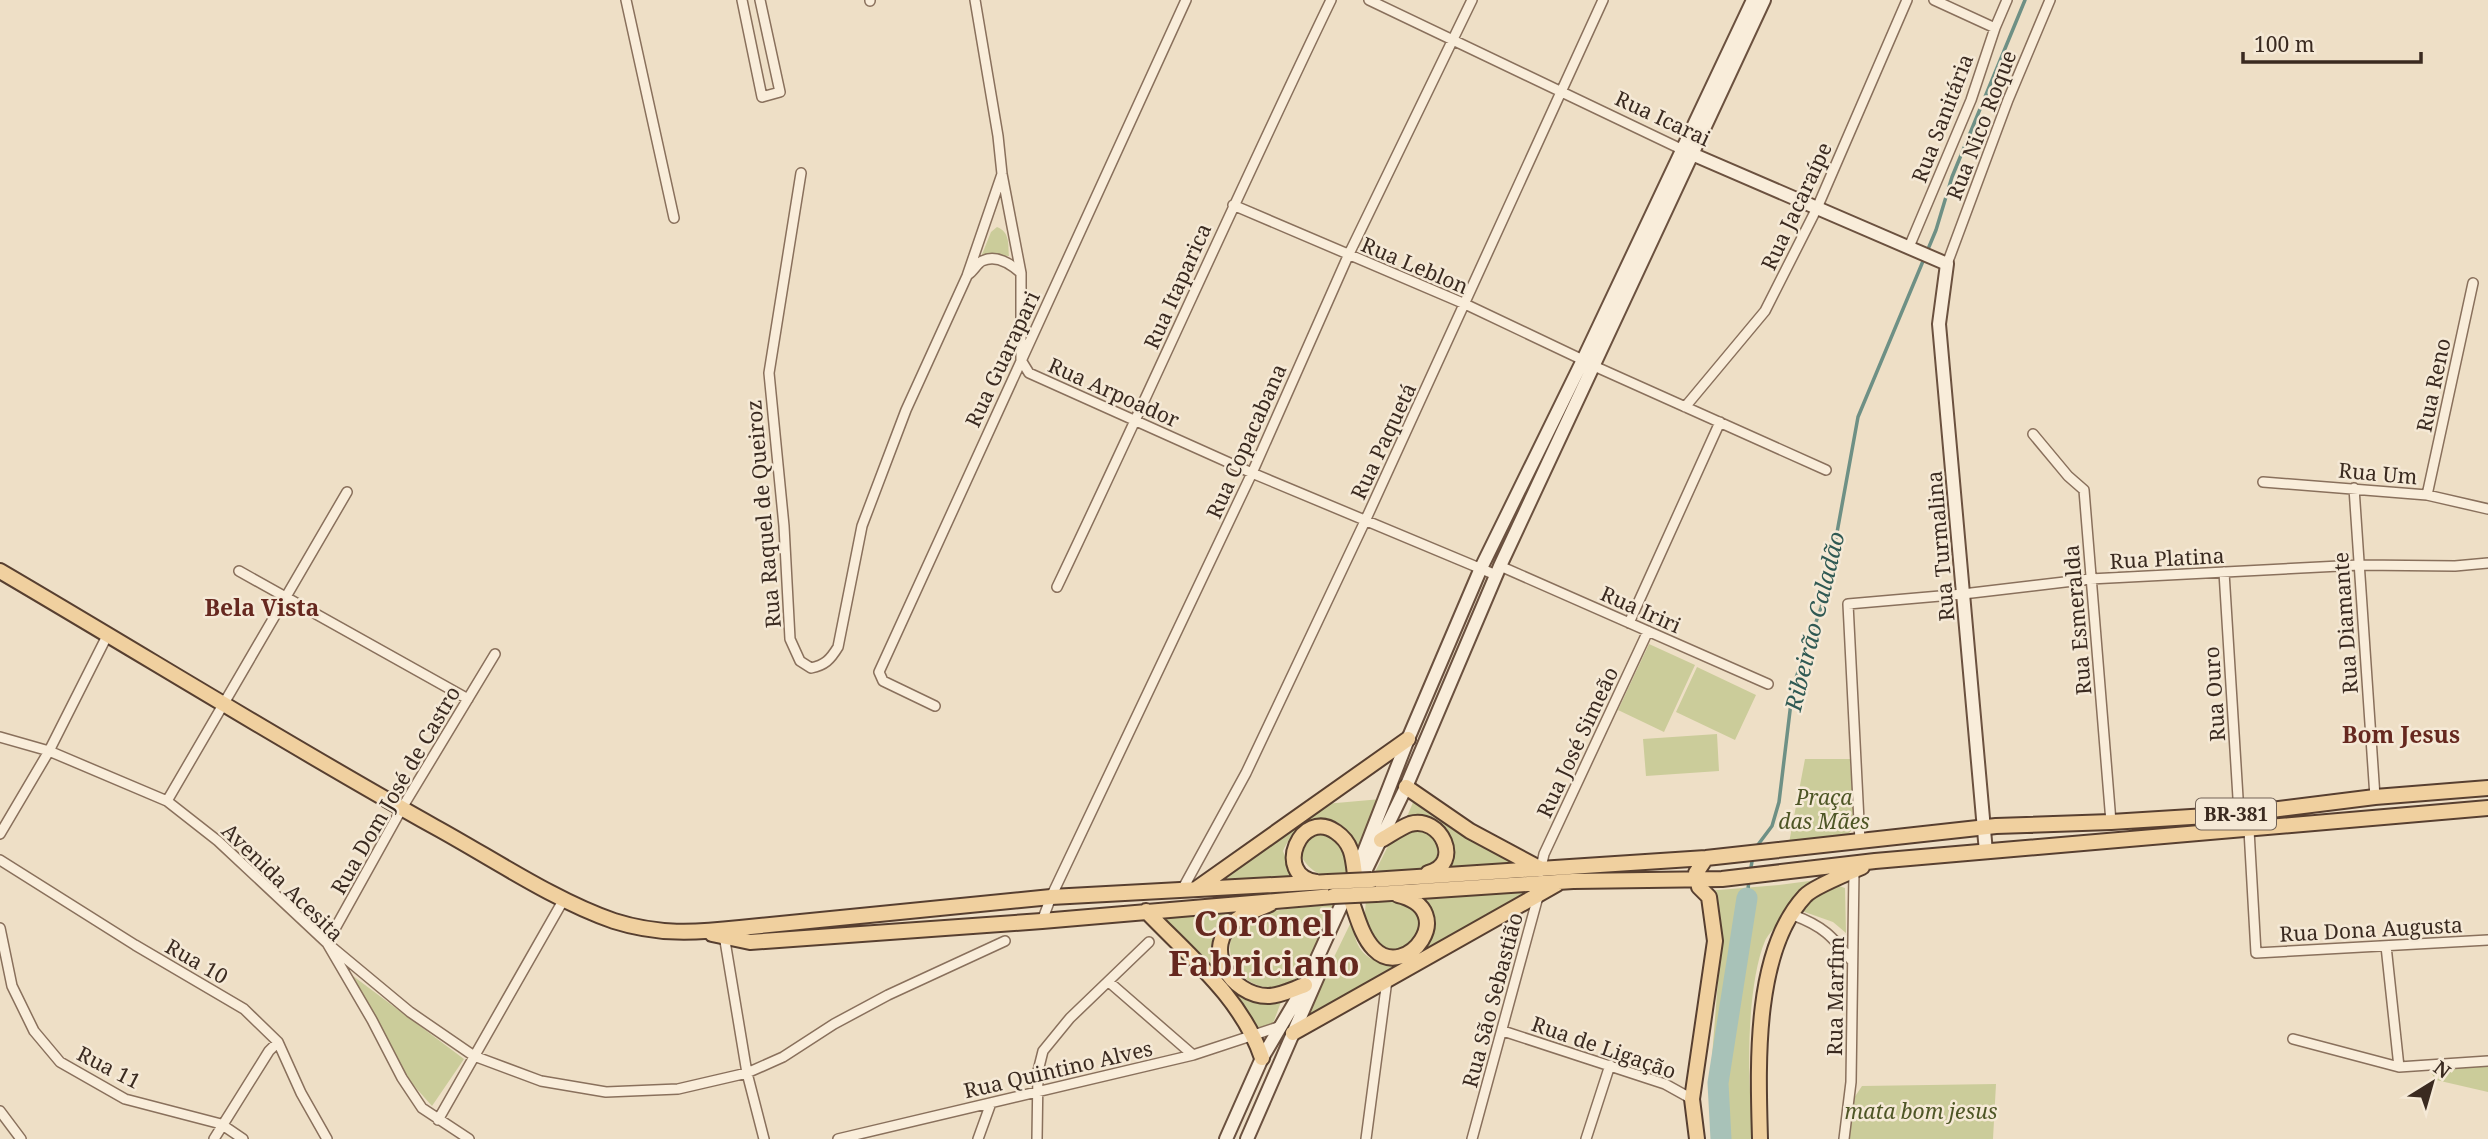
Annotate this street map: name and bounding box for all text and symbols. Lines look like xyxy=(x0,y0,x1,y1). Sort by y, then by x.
scale bar xyxy=(2243,21,2422,65)
text: 100 m xyxy=(2254,30,2315,58)
street label: Rua Nico Roque xyxy=(1940,46,2022,204)
street label: Rua Sanitária xyxy=(1905,50,1979,186)
street label: Rua Icarai xyxy=(1611,84,1716,152)
street label: Rua Jacaraípe xyxy=(1754,138,1838,274)
street label: Rua Itaparica xyxy=(1137,219,1217,353)
street label: Rua Leblon xyxy=(1357,230,1473,300)
street label: Rua Guarapari xyxy=(958,286,1046,432)
street label: Rua Reno xyxy=(2409,336,2457,434)
street label: Rua Arpoador xyxy=(1044,351,1184,433)
street label: Rua Copacabana xyxy=(1199,359,1293,523)
street label: Rua Paquetá xyxy=(1344,378,1422,504)
street label: Rua Raquel de Queiroz xyxy=(739,399,787,629)
street label: Rua Um xyxy=(2337,456,2419,490)
street label: Rua Turmalina xyxy=(1919,470,1961,622)
water label: Ribeirão Caladão xyxy=(1776,528,1852,715)
street label: Rua Platina xyxy=(2109,541,2225,575)
street label: Rua Esmeralda xyxy=(2056,544,2098,696)
street label: Rua Diamante xyxy=(2326,551,2364,695)
street label: Rua Iriri xyxy=(1596,579,1686,639)
district label: Bela Vista xyxy=(205,591,320,623)
street label: Rua Ouro xyxy=(2197,645,2231,743)
street label: Rua José Simeão xyxy=(1530,662,1624,822)
street label: Rua Dom José de Castro xyxy=(324,681,466,899)
district label: Bom Jesus xyxy=(2342,718,2460,750)
park label: Praça das Mães xyxy=(1778,783,1870,835)
road number: BR-381 xyxy=(2196,799,2276,830)
street label: Avenida Acesita xyxy=(216,817,350,947)
district label: Coronel Fabriciano xyxy=(1168,899,1360,986)
street label: Rua São Sebastião xyxy=(1455,909,1529,1091)
street label: Rua Dona Augusta xyxy=(2279,910,2463,948)
street label: Rua 10 xyxy=(161,932,233,990)
street label: Rua Marfim xyxy=(1820,936,1850,1056)
street label: Rua de Ligação xyxy=(1528,1009,1680,1085)
street label: Rua Quintino Alves xyxy=(961,1034,1155,1104)
street label: Rua 11 xyxy=(72,1039,146,1095)
north arrow xyxy=(2397,1048,2467,1118)
text: N xyxy=(2428,1055,2456,1084)
park label: mata bom jesus xyxy=(1845,1097,1998,1125)

